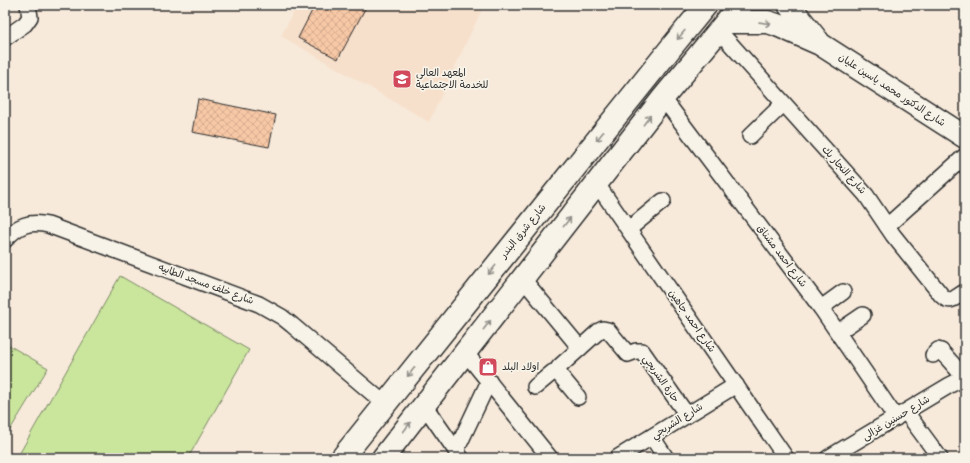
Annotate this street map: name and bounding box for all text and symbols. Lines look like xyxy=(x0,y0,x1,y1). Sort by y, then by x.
one-way arrow xyxy=(759,19,772,27)
one-way arrow xyxy=(677,29,686,40)
street label: شارع الدكتور محمد ياسين عليان xyxy=(836,51,948,130)
place label: المعهد العالى للخدمة الاجتماعية xyxy=(416,67,489,91)
school or university icon: المعهد العالى للخدمة الاجتماعية xyxy=(391,68,413,90)
one-way arrow xyxy=(643,114,651,125)
one-way arrow xyxy=(595,131,604,141)
street label: شارع النجار بك xyxy=(819,144,869,197)
street label: شارع شرق البندر xyxy=(497,201,549,262)
one-way arrow xyxy=(563,217,572,228)
street label: شارع احمد مشناق xyxy=(754,222,810,290)
street label: شارع خلف مسجد الطابيه xyxy=(156,261,256,308)
one-way arrow xyxy=(488,265,496,276)
street label: شارع احمد جاهين xyxy=(665,287,718,355)
one-way arrow xyxy=(482,319,491,330)
street label: حارة الشربجي xyxy=(638,353,682,407)
shop icon: اولاد البلد xyxy=(477,356,499,378)
place label: اولاد البلد xyxy=(502,361,539,373)
one-way arrow xyxy=(406,366,415,377)
street label: شارع حسنين غزالى xyxy=(860,393,933,444)
street label: شارع الشربجي xyxy=(649,400,707,444)
one-way arrow xyxy=(403,422,411,433)

